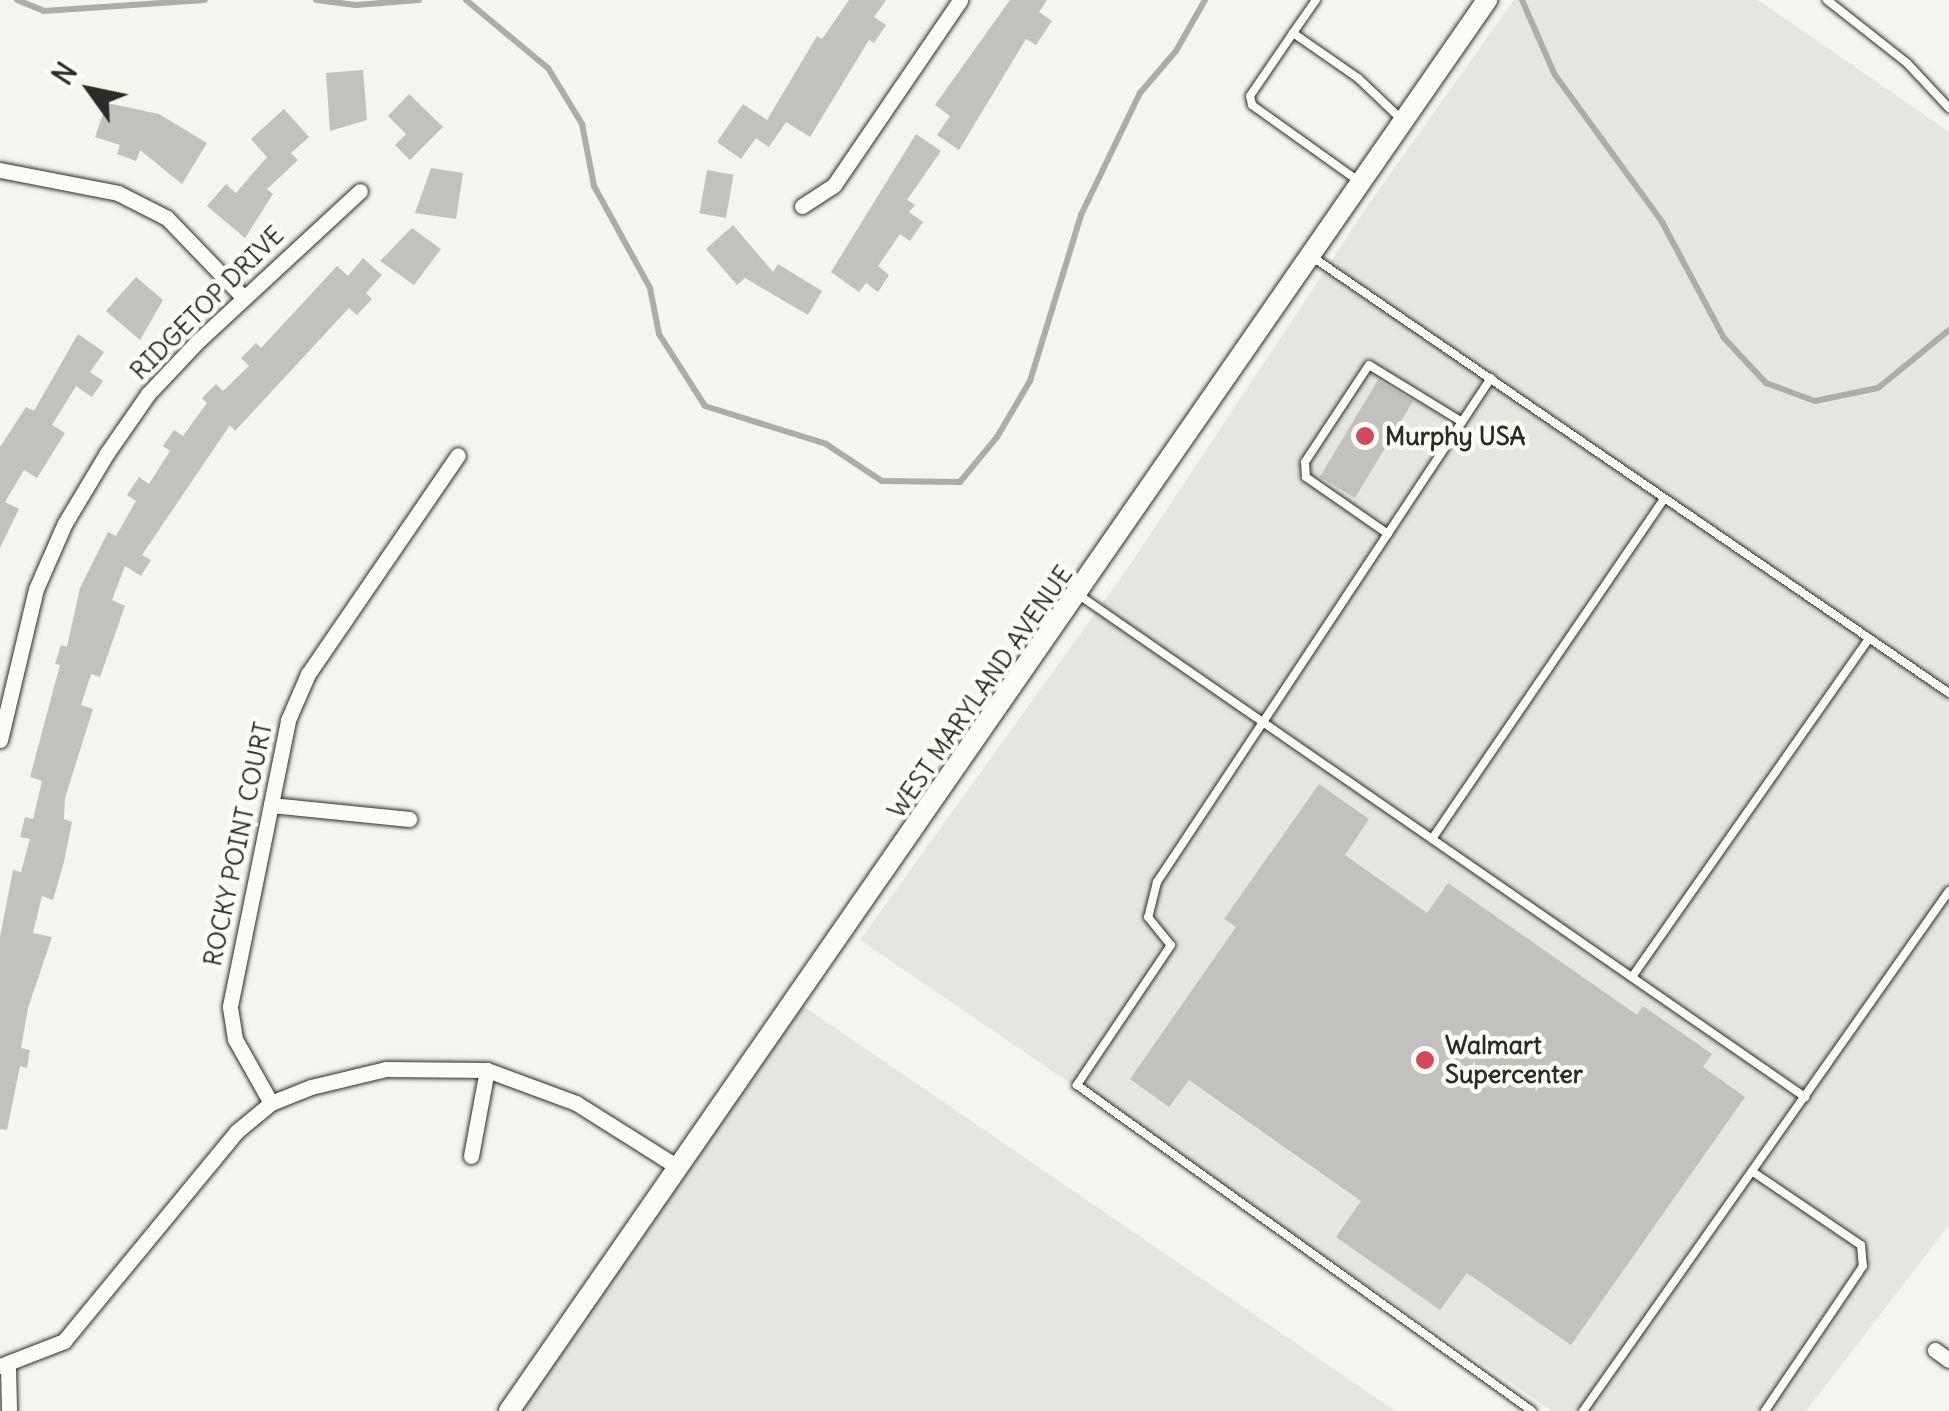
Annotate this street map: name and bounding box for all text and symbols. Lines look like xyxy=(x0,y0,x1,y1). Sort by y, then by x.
north arrow xyxy=(40,40,140,140)
text: N xyxy=(44,56,85,92)
street label: RIDGETOP DRIVE xyxy=(124,220,290,386)
place label: Murphy USA xyxy=(1385,421,1526,451)
marker: Murphy USA xyxy=(1354,425,1376,447)
street label: WEST MARYLAND AVENUE xyxy=(881,560,1079,824)
street label: ROCKY POINT COURT xyxy=(197,719,279,969)
place label: Walmart Supercenter xyxy=(1445,1031,1583,1090)
marker: Walmart Supercenter xyxy=(1414,1049,1436,1071)

